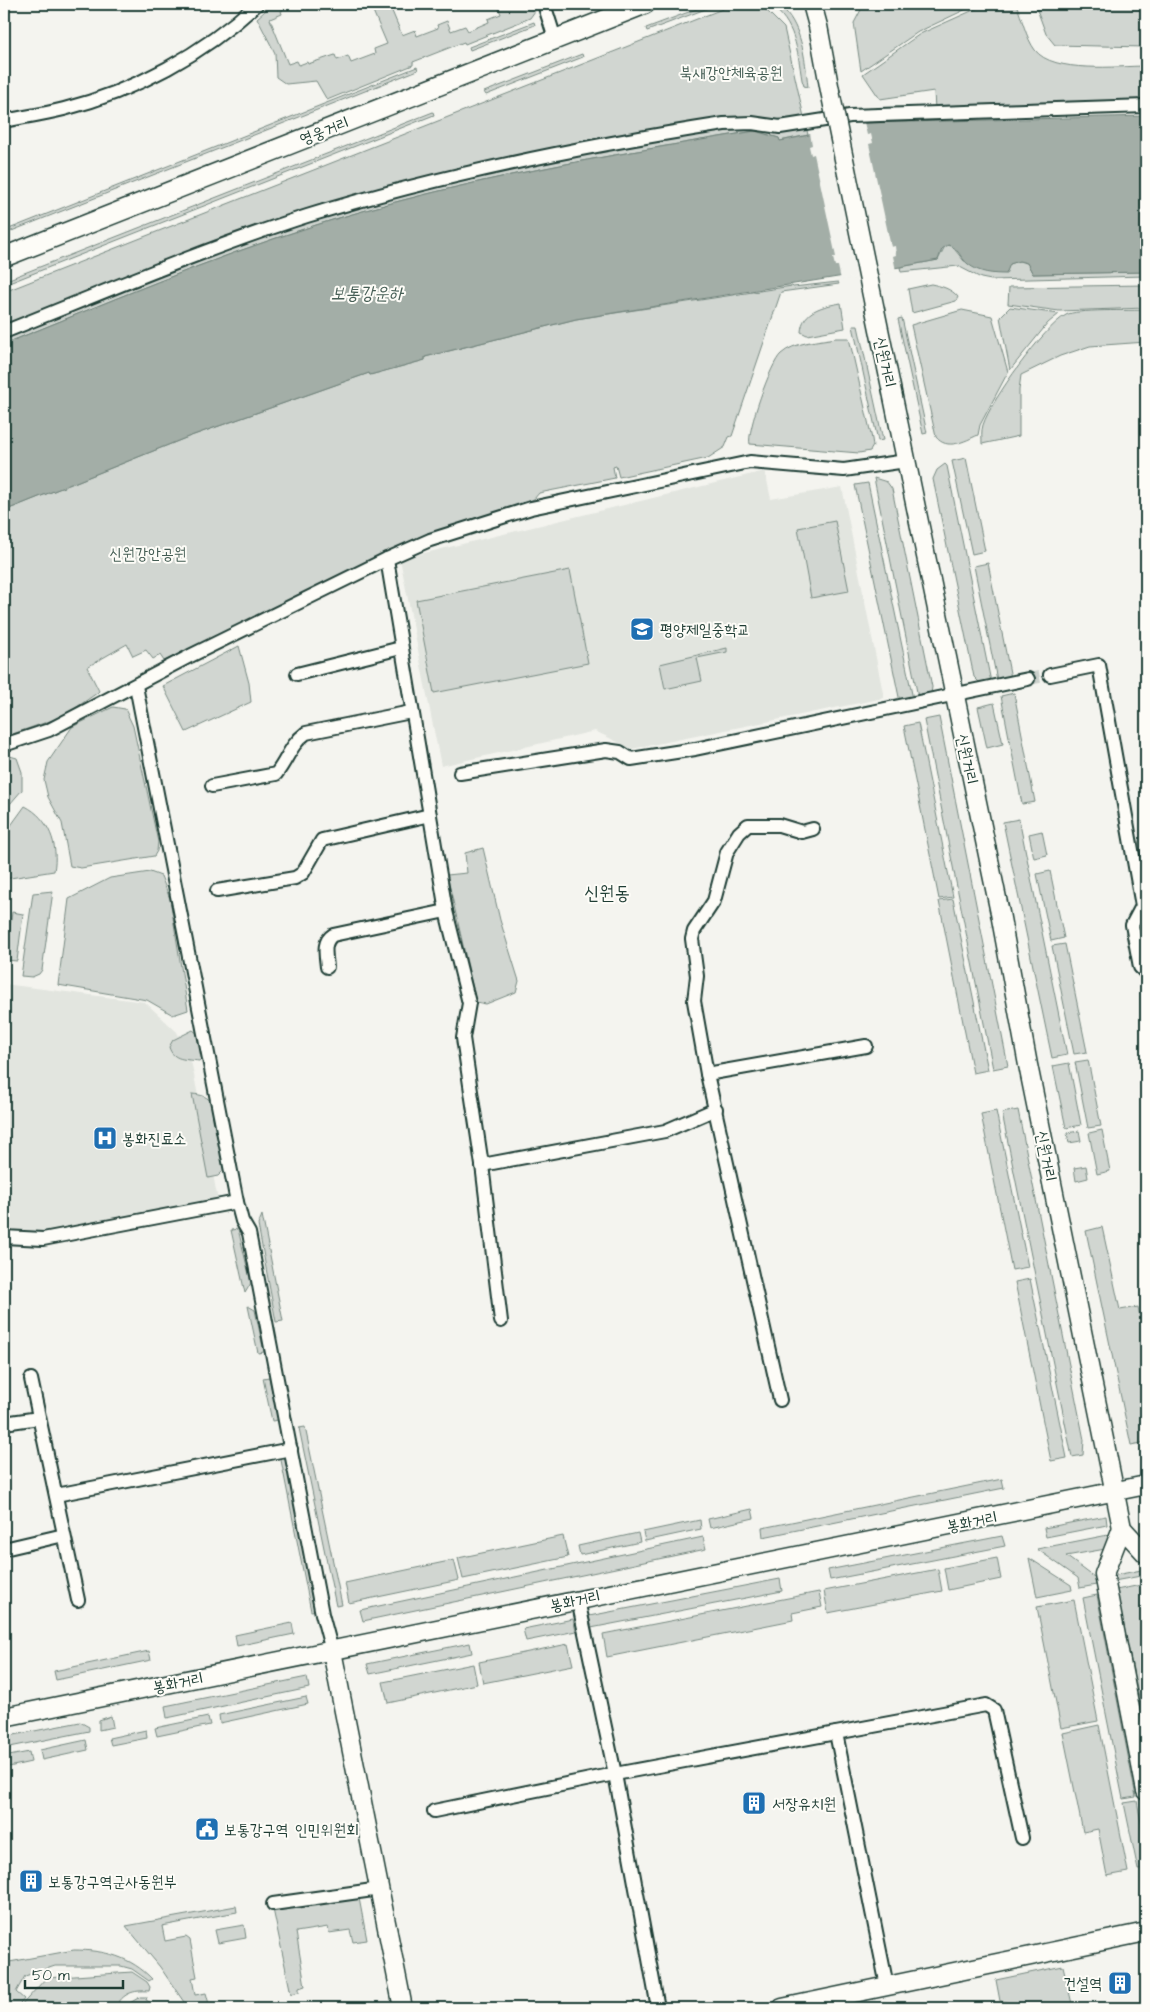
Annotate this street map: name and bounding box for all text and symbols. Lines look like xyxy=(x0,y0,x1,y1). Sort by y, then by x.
park label: 북새강안체육공원 xyxy=(680,62,783,84)
street label: 영웅거리 xyxy=(296,111,352,150)
water label: 보통강운하 xyxy=(331,281,405,306)
street label: 신원거리 xyxy=(869,335,901,390)
park label: 신원강안공원 xyxy=(109,543,187,565)
school or university icon: 평양제일중학교 xyxy=(629,616,655,642)
place label: 평양제일중학교 xyxy=(660,619,750,641)
street label: 신원거리 xyxy=(951,732,983,787)
district label: 신원동 xyxy=(584,880,630,907)
hospital icon: 봉화진료소 xyxy=(92,1125,118,1151)
place label: 봉화진료소 xyxy=(122,1128,186,1150)
street label: 신원거리 xyxy=(1030,1129,1062,1184)
street label: 봉화거리 xyxy=(945,1506,1000,1538)
street label: 봉화거리 xyxy=(548,1585,603,1617)
street label: 봉화거리 xyxy=(151,1667,206,1699)
building icon: 서장유치원 xyxy=(741,1790,767,1816)
place label: 서장유치원 xyxy=(772,1793,836,1815)
public building icon: 보통강구역 인민위원회 xyxy=(194,1816,220,1842)
place label: 보통강구역 인민위원회 xyxy=(224,1819,359,1841)
building icon: 보통강구역군사동원부 xyxy=(18,1868,44,1894)
place label: 보통강구역군사동원부 xyxy=(48,1871,177,1893)
scale bar xyxy=(25,1957,122,1989)
text: 50 m xyxy=(32,1965,70,1986)
building icon: 건설역 xyxy=(1107,1970,1133,1996)
place label: 건설역 xyxy=(1063,1973,1102,1995)

